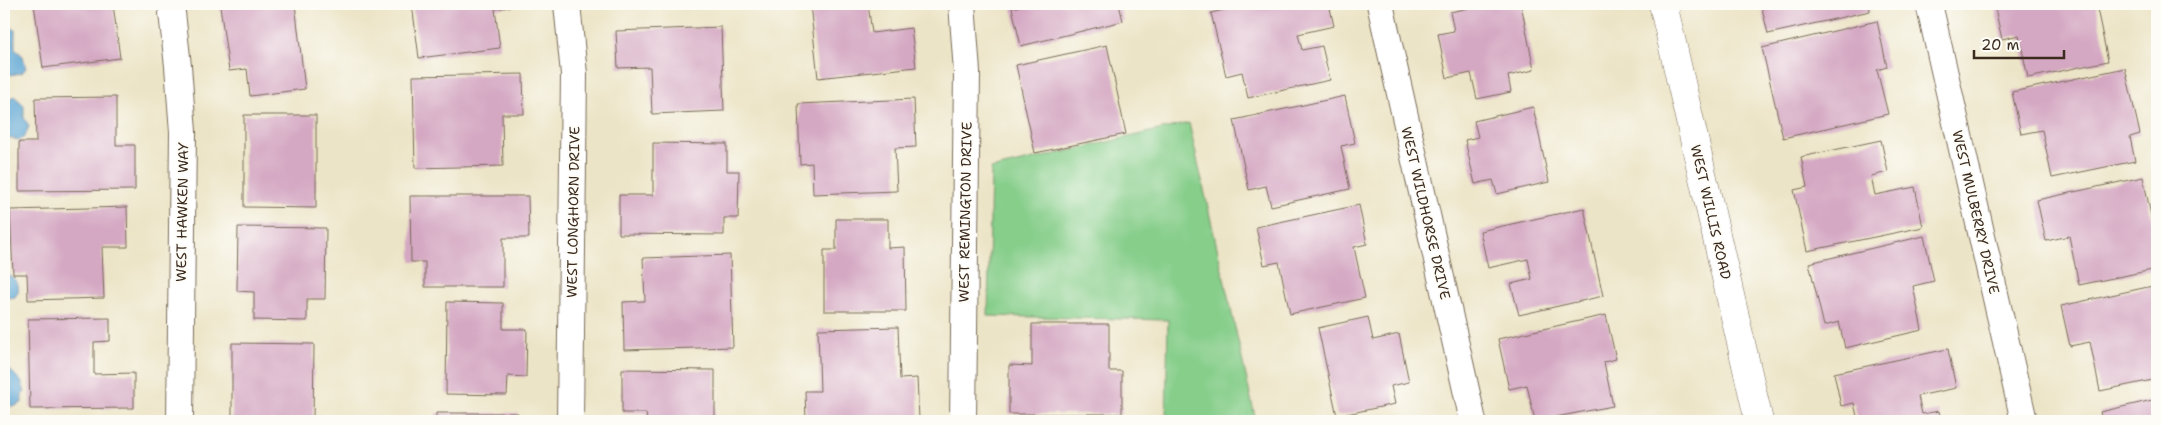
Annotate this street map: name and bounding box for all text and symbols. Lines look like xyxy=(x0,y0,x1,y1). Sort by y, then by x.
scale bar xyxy=(1974,28,2064,60)
text: 20 m xyxy=(1981,35,2020,55)
street label: WEST REMINGTON DRIVE xyxy=(954,121,976,302)
street label: WEST WILDHORSE DRIVE xyxy=(1397,125,1455,301)
street label: WEST LONGHORN DRIVE xyxy=(563,126,584,298)
street label: WEST MULBERRY DRIVE xyxy=(1948,128,2004,296)
street label: WEST HAWKEN WAY xyxy=(172,141,192,282)
street label: WEST WILLIS ROAD xyxy=(1687,143,1735,281)

